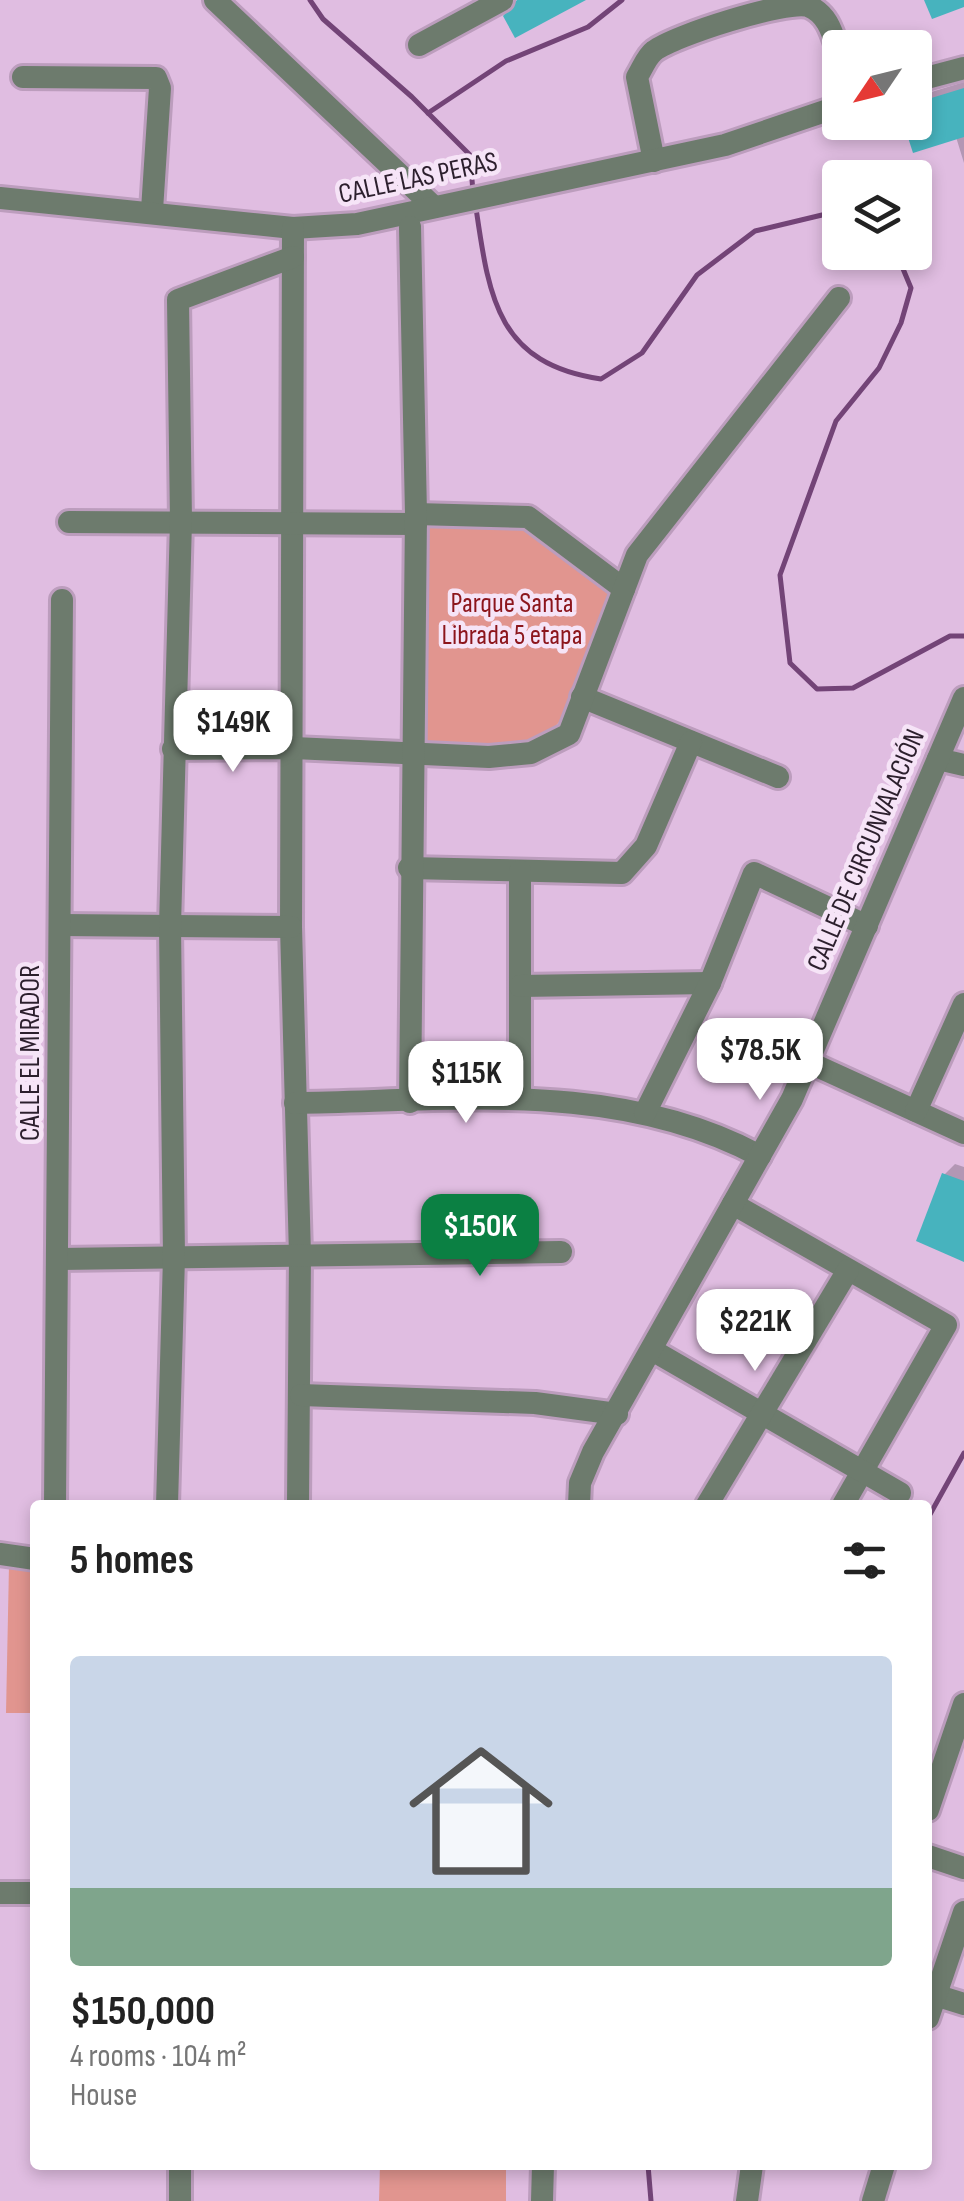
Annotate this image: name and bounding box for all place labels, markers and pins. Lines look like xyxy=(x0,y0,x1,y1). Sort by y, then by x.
pin: $149K xyxy=(163,690,303,775)
pin: $78.5K xyxy=(679,1018,841,1103)
pin: $115K xyxy=(396,1041,536,1126)
pin: $150K xyxy=(410,1194,550,1279)
pin: $221K xyxy=(685,1289,825,1374)

